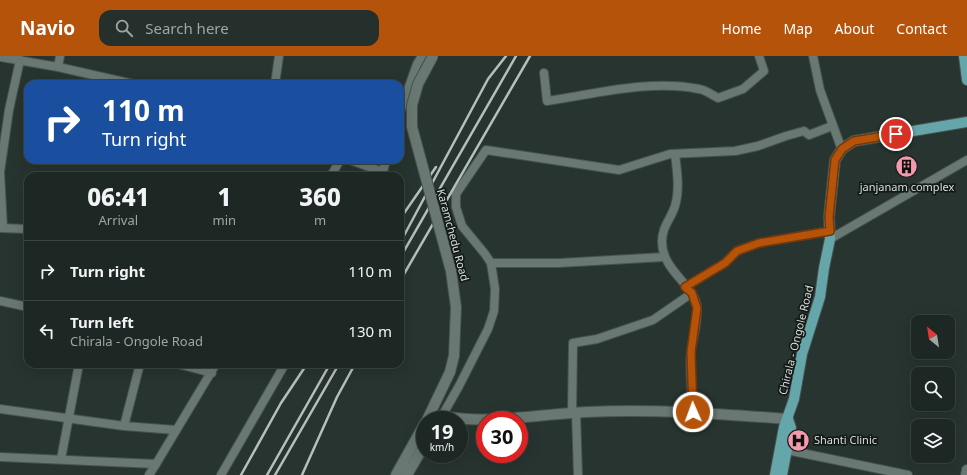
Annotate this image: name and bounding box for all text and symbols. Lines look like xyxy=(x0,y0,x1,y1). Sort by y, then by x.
search box xyxy=(99,10,379,46)
text: Navio xyxy=(20,15,75,41)
icon: search xyxy=(113,17,135,39)
text: Search here xyxy=(145,18,229,38)
text: Home xyxy=(722,19,761,38)
text: Map xyxy=(783,19,813,38)
text: About xyxy=(835,19,874,38)
text: Contact xyxy=(896,19,947,38)
text: 110 m xyxy=(102,91,185,129)
icon: right xyxy=(36,96,88,148)
pin xyxy=(879,117,913,151)
icon: arrive xyxy=(885,123,907,145)
text: Turn right xyxy=(102,127,186,151)
building icon: janjanam complex xyxy=(894,154,920,180)
place label: janjanam complex xyxy=(859,179,954,194)
text: 06:41 xyxy=(87,180,149,213)
text: 1 xyxy=(217,180,231,213)
text: 360 xyxy=(299,180,341,213)
street label: Karamchedu Road xyxy=(434,187,473,283)
text: Arrival xyxy=(98,211,138,229)
text: min xyxy=(213,211,236,229)
text: m xyxy=(314,211,326,229)
icon: right xyxy=(36,260,58,282)
text: Turn right xyxy=(70,261,145,281)
text: 110 m xyxy=(348,261,392,281)
street label: Chirala - Ongole Road xyxy=(775,283,816,396)
text: Turn left xyxy=(70,312,134,332)
north arrow xyxy=(911,315,955,359)
map controls xyxy=(911,315,955,463)
icon: left xyxy=(36,320,58,342)
text: 130 m xyxy=(348,321,392,341)
text: Chirala - Ongole Road xyxy=(70,332,203,350)
button: search xyxy=(911,367,955,411)
position arrow xyxy=(672,391,714,433)
speed limit sign: 30 xyxy=(476,411,528,463)
text: 19 xyxy=(431,418,453,445)
button: layers xyxy=(911,419,955,463)
hospital icon: Shanti Clinic xyxy=(785,427,811,453)
place label: Shanti Clinic xyxy=(814,432,877,447)
text: km/h xyxy=(430,440,454,454)

